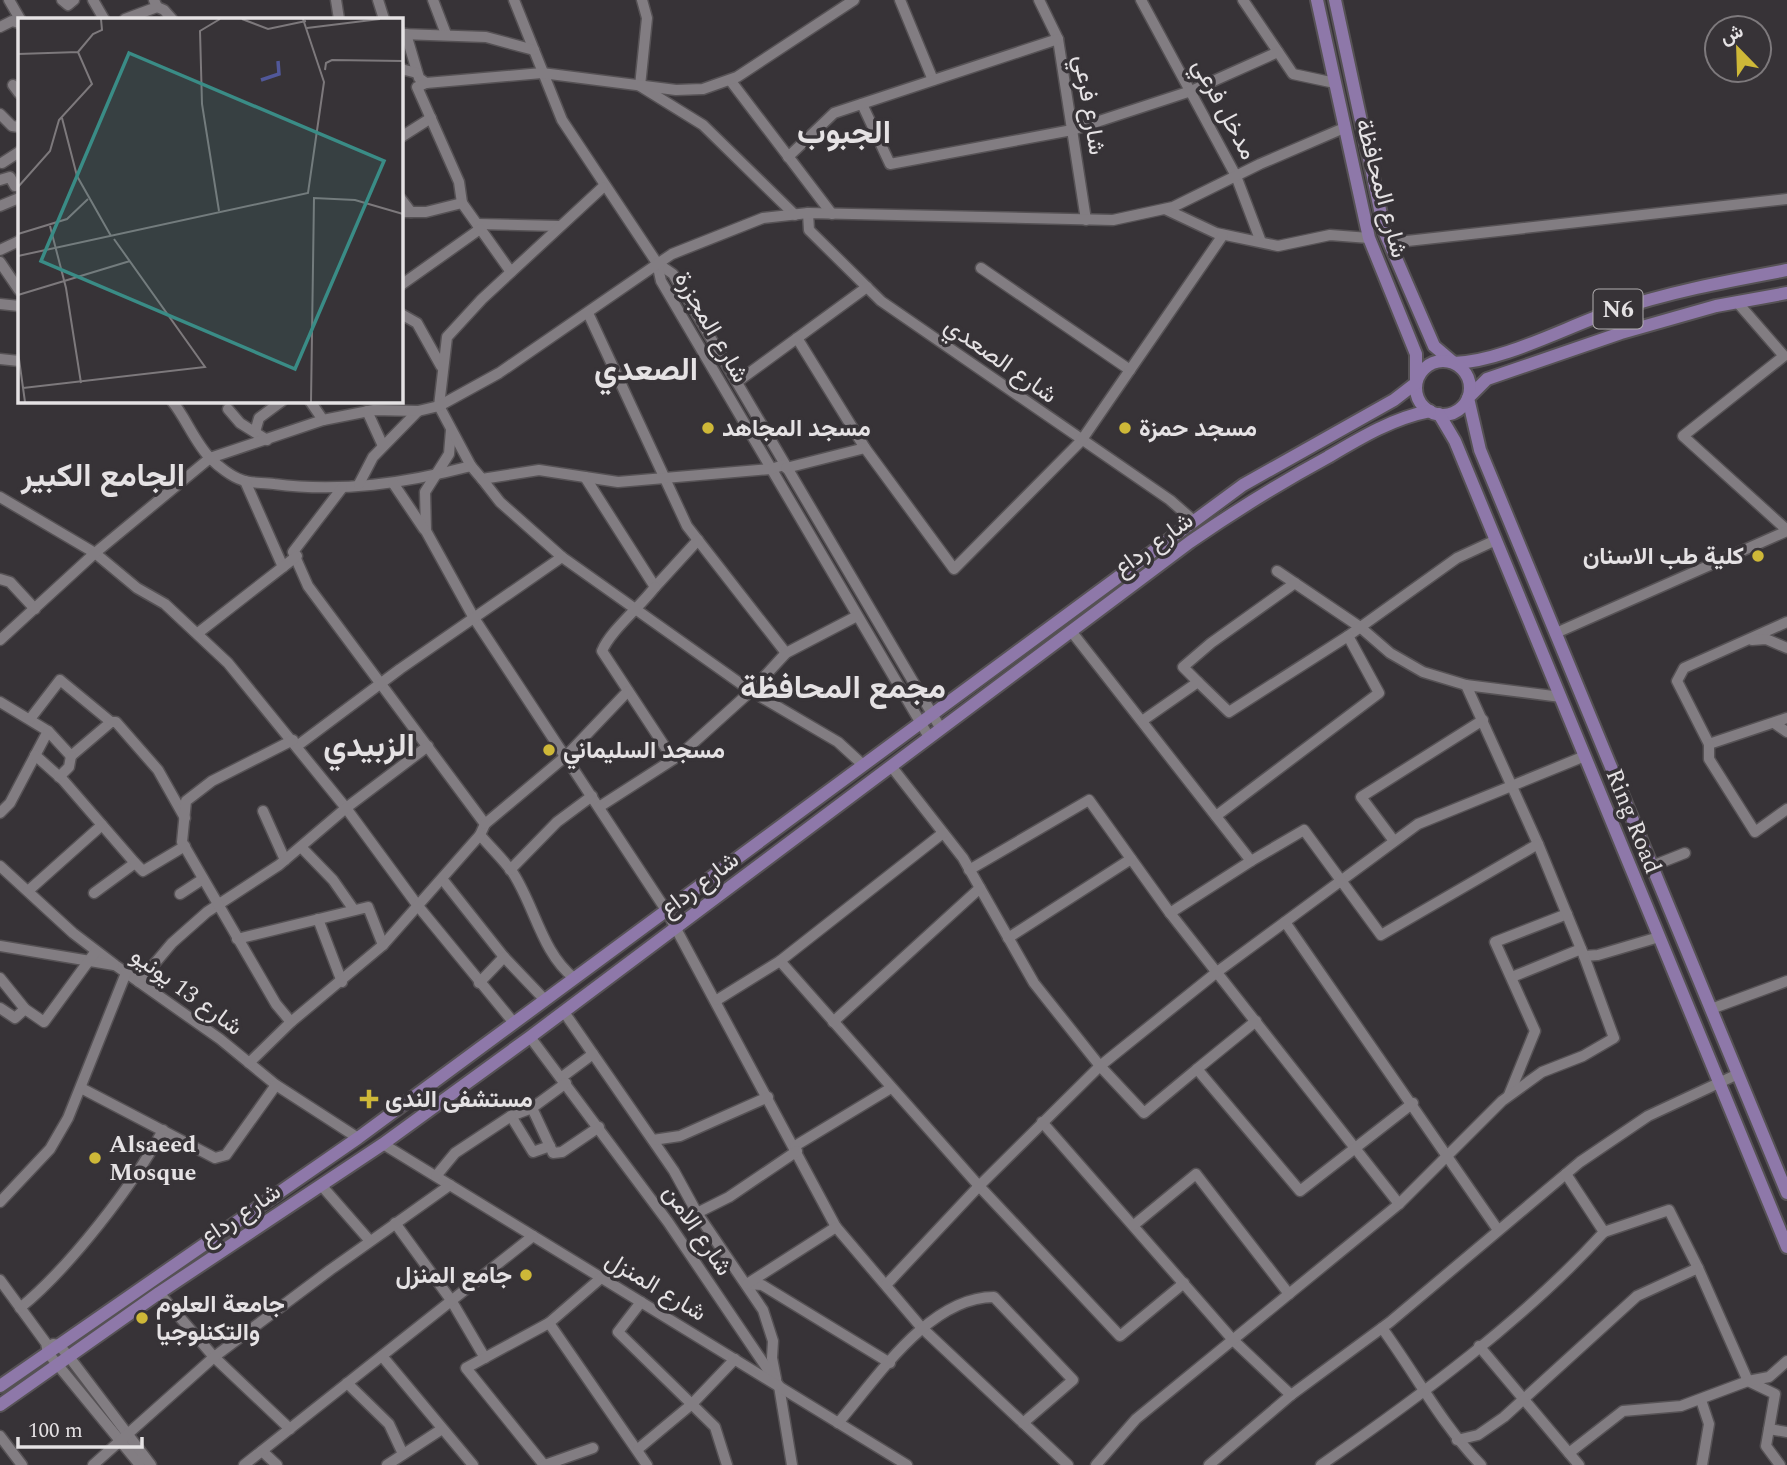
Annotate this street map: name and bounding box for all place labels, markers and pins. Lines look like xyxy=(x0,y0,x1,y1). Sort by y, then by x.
place label: مسجد المجاهد xyxy=(722,411,871,447)
place label: مسجد حمزة xyxy=(1139,411,1257,447)
marker: مسجد المجاهد xyxy=(700,420,716,436)
marker: مسجد حمزة xyxy=(1117,420,1133,436)
place label: كلية طب الاسنان xyxy=(1583,539,1744,575)
marker: كلية طب الاسنان xyxy=(1750,548,1766,564)
place label: مسجد السليماني xyxy=(563,733,725,770)
marker: مسجد السليماني xyxy=(541,742,557,758)
place label: مستشفى الندى xyxy=(385,1082,533,1118)
marker: مستشفى الندى xyxy=(359,1089,379,1109)
place label: Alsaeed Mosque xyxy=(109,1127,197,1191)
marker: Alsaeed Mosque xyxy=(87,1150,103,1166)
place label: جامع المنزل xyxy=(395,1258,512,1294)
marker: جامع المنزل xyxy=(518,1267,534,1283)
place label: جامعة العلوم والتكنلوجيا xyxy=(156,1287,285,1351)
marker: جامعة العلوم والتكنلوجيا xyxy=(134,1310,150,1326)

